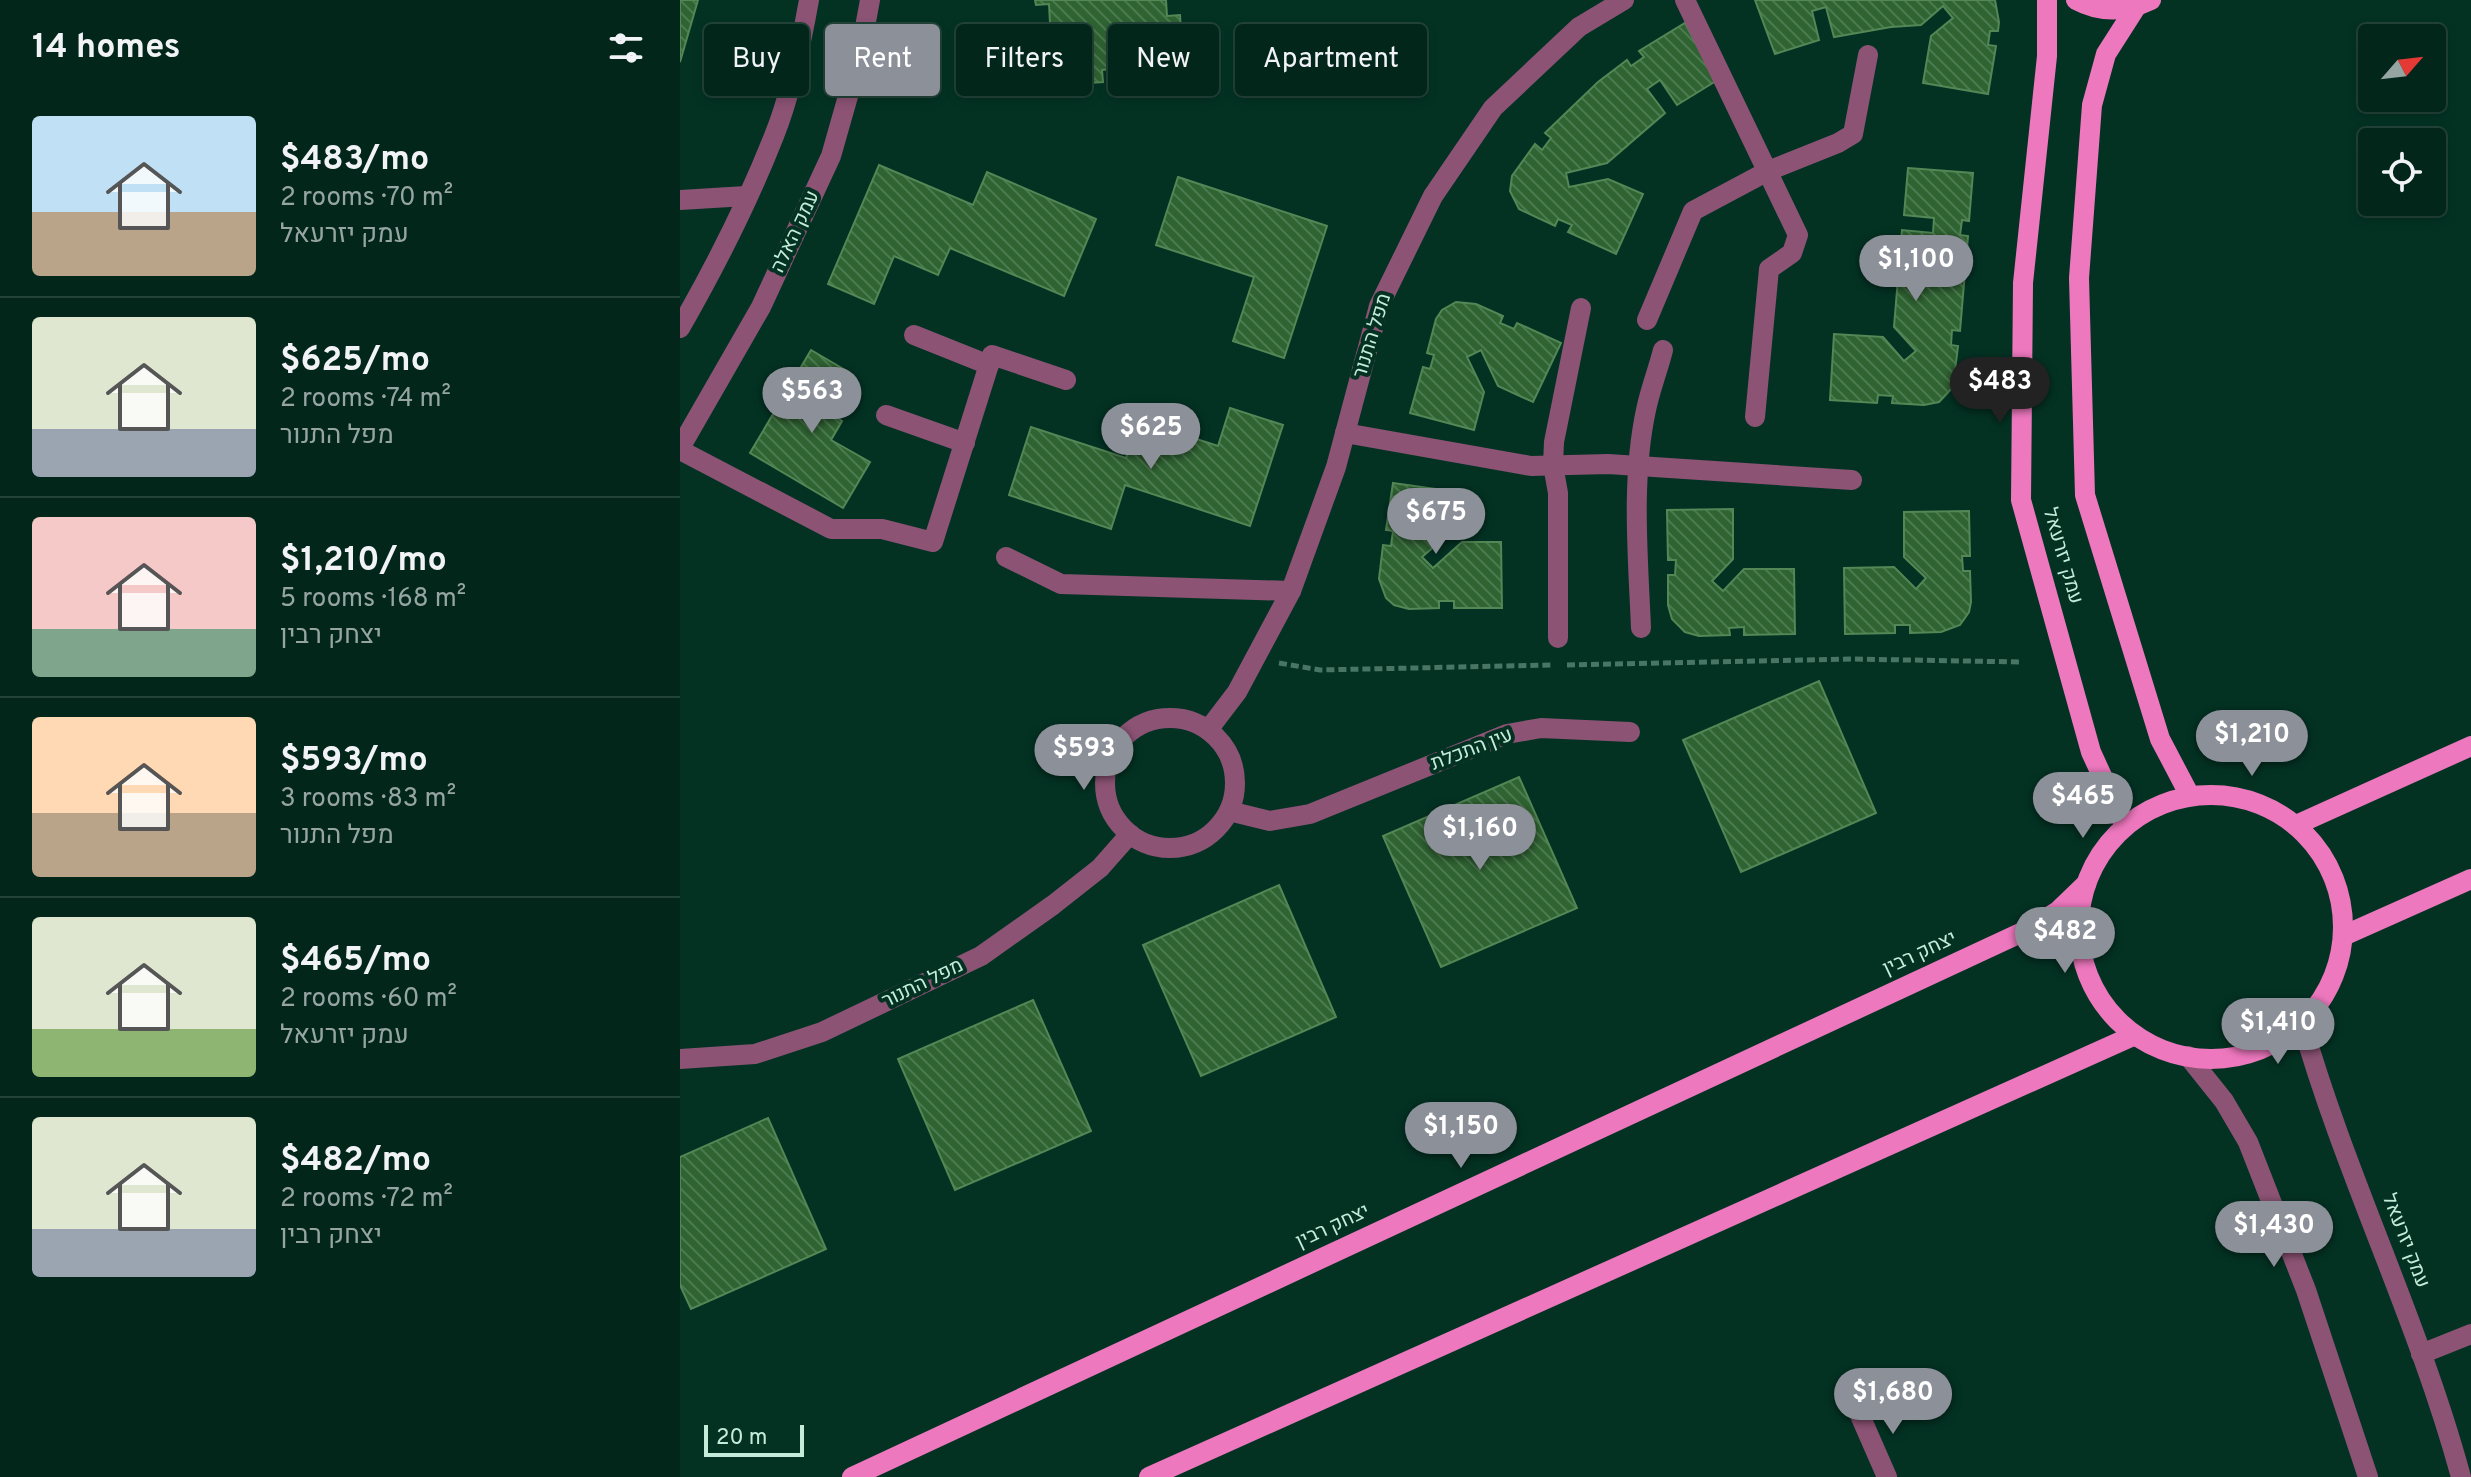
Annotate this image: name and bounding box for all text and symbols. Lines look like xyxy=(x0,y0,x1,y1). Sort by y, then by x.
chip: Buy xyxy=(704,24,809,96)
chip: Rent xyxy=(825,24,940,96)
chip: Filters xyxy=(956,24,1092,96)
chip: New xyxy=(1108,24,1219,96)
chip: Apartment xyxy=(1235,24,1427,96)
north arrow xyxy=(2358,24,2446,112)
map controls xyxy=(2358,24,2446,216)
icon: filters xyxy=(604,26,648,70)
text: 14 homes xyxy=(32,27,181,70)
button: locate xyxy=(2358,128,2446,216)
text: $483/mo xyxy=(280,139,429,182)
icon: home xyxy=(96,148,192,244)
text: 2 rooms · 70 m² xyxy=(280,182,453,215)
street label: עמק האלה xyxy=(766,187,826,277)
text: עמק יזרעאל xyxy=(280,219,409,252)
pin: $1,100 xyxy=(1851,235,1981,303)
text: $1,100 xyxy=(1877,244,1955,277)
street label: מפל התנור xyxy=(1348,290,1398,382)
text: $625/mo xyxy=(280,340,430,383)
icon: home xyxy=(96,349,192,445)
pin: $483 xyxy=(1953,357,2047,425)
text: $483 xyxy=(1968,366,2032,399)
pin: $563 xyxy=(765,367,859,435)
text: $563 xyxy=(780,376,844,409)
text: 2 rooms · 74 m² xyxy=(280,383,451,416)
pin: $625 xyxy=(1104,403,1198,471)
text: $625 xyxy=(1119,412,1183,445)
text: מפל התנור xyxy=(280,420,394,453)
pin: $675 xyxy=(1389,488,1483,556)
text: $675 xyxy=(1405,497,1467,530)
street label: עמק יזרעאל xyxy=(2036,505,2088,607)
text: $1,210/mo xyxy=(280,540,447,583)
icon: home xyxy=(96,549,192,645)
text: 5 rooms · 168 m² xyxy=(280,583,466,616)
text: יצחק רבין xyxy=(280,620,382,653)
pin: $1,210 xyxy=(2187,710,2317,778)
text: $1,210 xyxy=(2214,719,2290,752)
street label: עין התכלת xyxy=(1427,722,1517,778)
pin: $593 xyxy=(1037,724,1131,792)
text: $593 xyxy=(1052,733,1116,766)
text: $593/mo xyxy=(280,740,428,783)
icon: home xyxy=(96,749,192,845)
pin: $465 xyxy=(2036,772,2130,840)
text: $465 xyxy=(2051,781,2115,814)
text: 3 rooms · 83 m² xyxy=(280,783,456,816)
pin: $1,160 xyxy=(1415,804,1545,872)
text: $1,160 xyxy=(1442,813,1518,846)
text: מפל התנור xyxy=(280,820,394,853)
pin: $482 xyxy=(2018,907,2112,975)
text: $482 xyxy=(2033,916,2097,949)
street label: יצחק רבין xyxy=(1879,926,1961,982)
text: $465/mo xyxy=(280,940,431,983)
icon: home xyxy=(96,949,192,1045)
street label: מפל התנור xyxy=(878,953,968,1015)
text: 2 rooms · 60 m² xyxy=(280,983,457,1016)
pin: $1,410 xyxy=(2213,998,2343,1066)
text: $1,410 xyxy=(2239,1007,2317,1040)
text: עמק יזרעאל xyxy=(280,1020,409,1053)
pin: $1,150 xyxy=(1396,1102,1526,1170)
text: $1,150 xyxy=(1423,1111,1499,1144)
text: $482/mo xyxy=(280,1140,431,1183)
icon: home xyxy=(96,1149,192,1245)
text: 2 rooms · 72 m² xyxy=(280,1183,453,1216)
street label: עמק יזרעאל xyxy=(2375,1190,2435,1292)
street label: יצחק רבין xyxy=(1292,1199,1374,1255)
pin: $1,430 xyxy=(2209,1201,2339,1269)
text: $1,430 xyxy=(2233,1210,2315,1243)
text: יצחק רבין xyxy=(280,1220,382,1253)
pin: $1,680 xyxy=(1828,1368,1958,1436)
text: $1,680 xyxy=(1852,1377,1934,1410)
scale bar xyxy=(704,1421,804,1457)
text: 20 m xyxy=(716,1425,767,1452)

